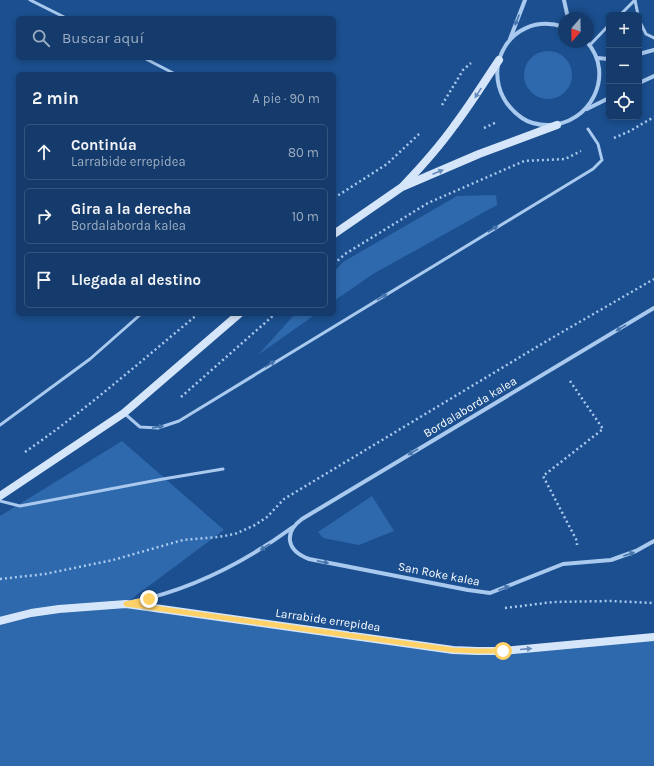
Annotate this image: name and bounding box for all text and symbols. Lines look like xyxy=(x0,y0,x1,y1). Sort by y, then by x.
north arrow xyxy=(558,12,594,48)
map controls xyxy=(606,12,642,120)
button: + xyxy=(606,12,642,48)
one-way arrow xyxy=(514,15,520,27)
search box xyxy=(16,16,336,60)
icon: search xyxy=(30,27,52,49)
text: Buscar aquí xyxy=(62,29,144,47)
button: − xyxy=(606,48,642,84)
button: locate xyxy=(606,84,642,120)
one-way arrow xyxy=(474,87,481,99)
text: 2 min xyxy=(32,88,79,108)
text: A pie · 90 m xyxy=(252,91,320,106)
text: Continúa xyxy=(71,136,137,154)
icon: ahead xyxy=(33,141,55,163)
text: 80 m xyxy=(288,145,319,160)
text: Larrabide errepidea xyxy=(71,154,186,169)
one-way arrow xyxy=(433,168,445,174)
text: Gira a la derecha xyxy=(71,200,191,218)
icon: right xyxy=(33,205,55,227)
text: 10 m xyxy=(292,209,319,224)
text: Bordalaborda kalea xyxy=(71,218,186,233)
one-way arrow xyxy=(487,226,499,233)
icon: arrive xyxy=(33,269,55,291)
text: Llegada al destino xyxy=(71,271,201,289)
one-way arrow xyxy=(376,293,388,300)
one-way arrow xyxy=(616,324,626,332)
one-way arrow xyxy=(265,360,275,368)
street label: Bordalaborda kalea xyxy=(421,374,519,440)
one-way arrow xyxy=(151,424,164,430)
one-way arrow xyxy=(407,449,419,456)
one-way arrow xyxy=(259,543,271,550)
one-way arrow xyxy=(623,550,635,556)
one-way arrow xyxy=(316,559,329,565)
street label: San Roke kalea xyxy=(397,559,481,589)
one-way arrow xyxy=(499,584,511,590)
route end xyxy=(140,590,158,608)
street label: Larrabide errepidea xyxy=(275,606,381,634)
route start xyxy=(494,642,512,660)
one-way arrow xyxy=(520,645,532,652)

